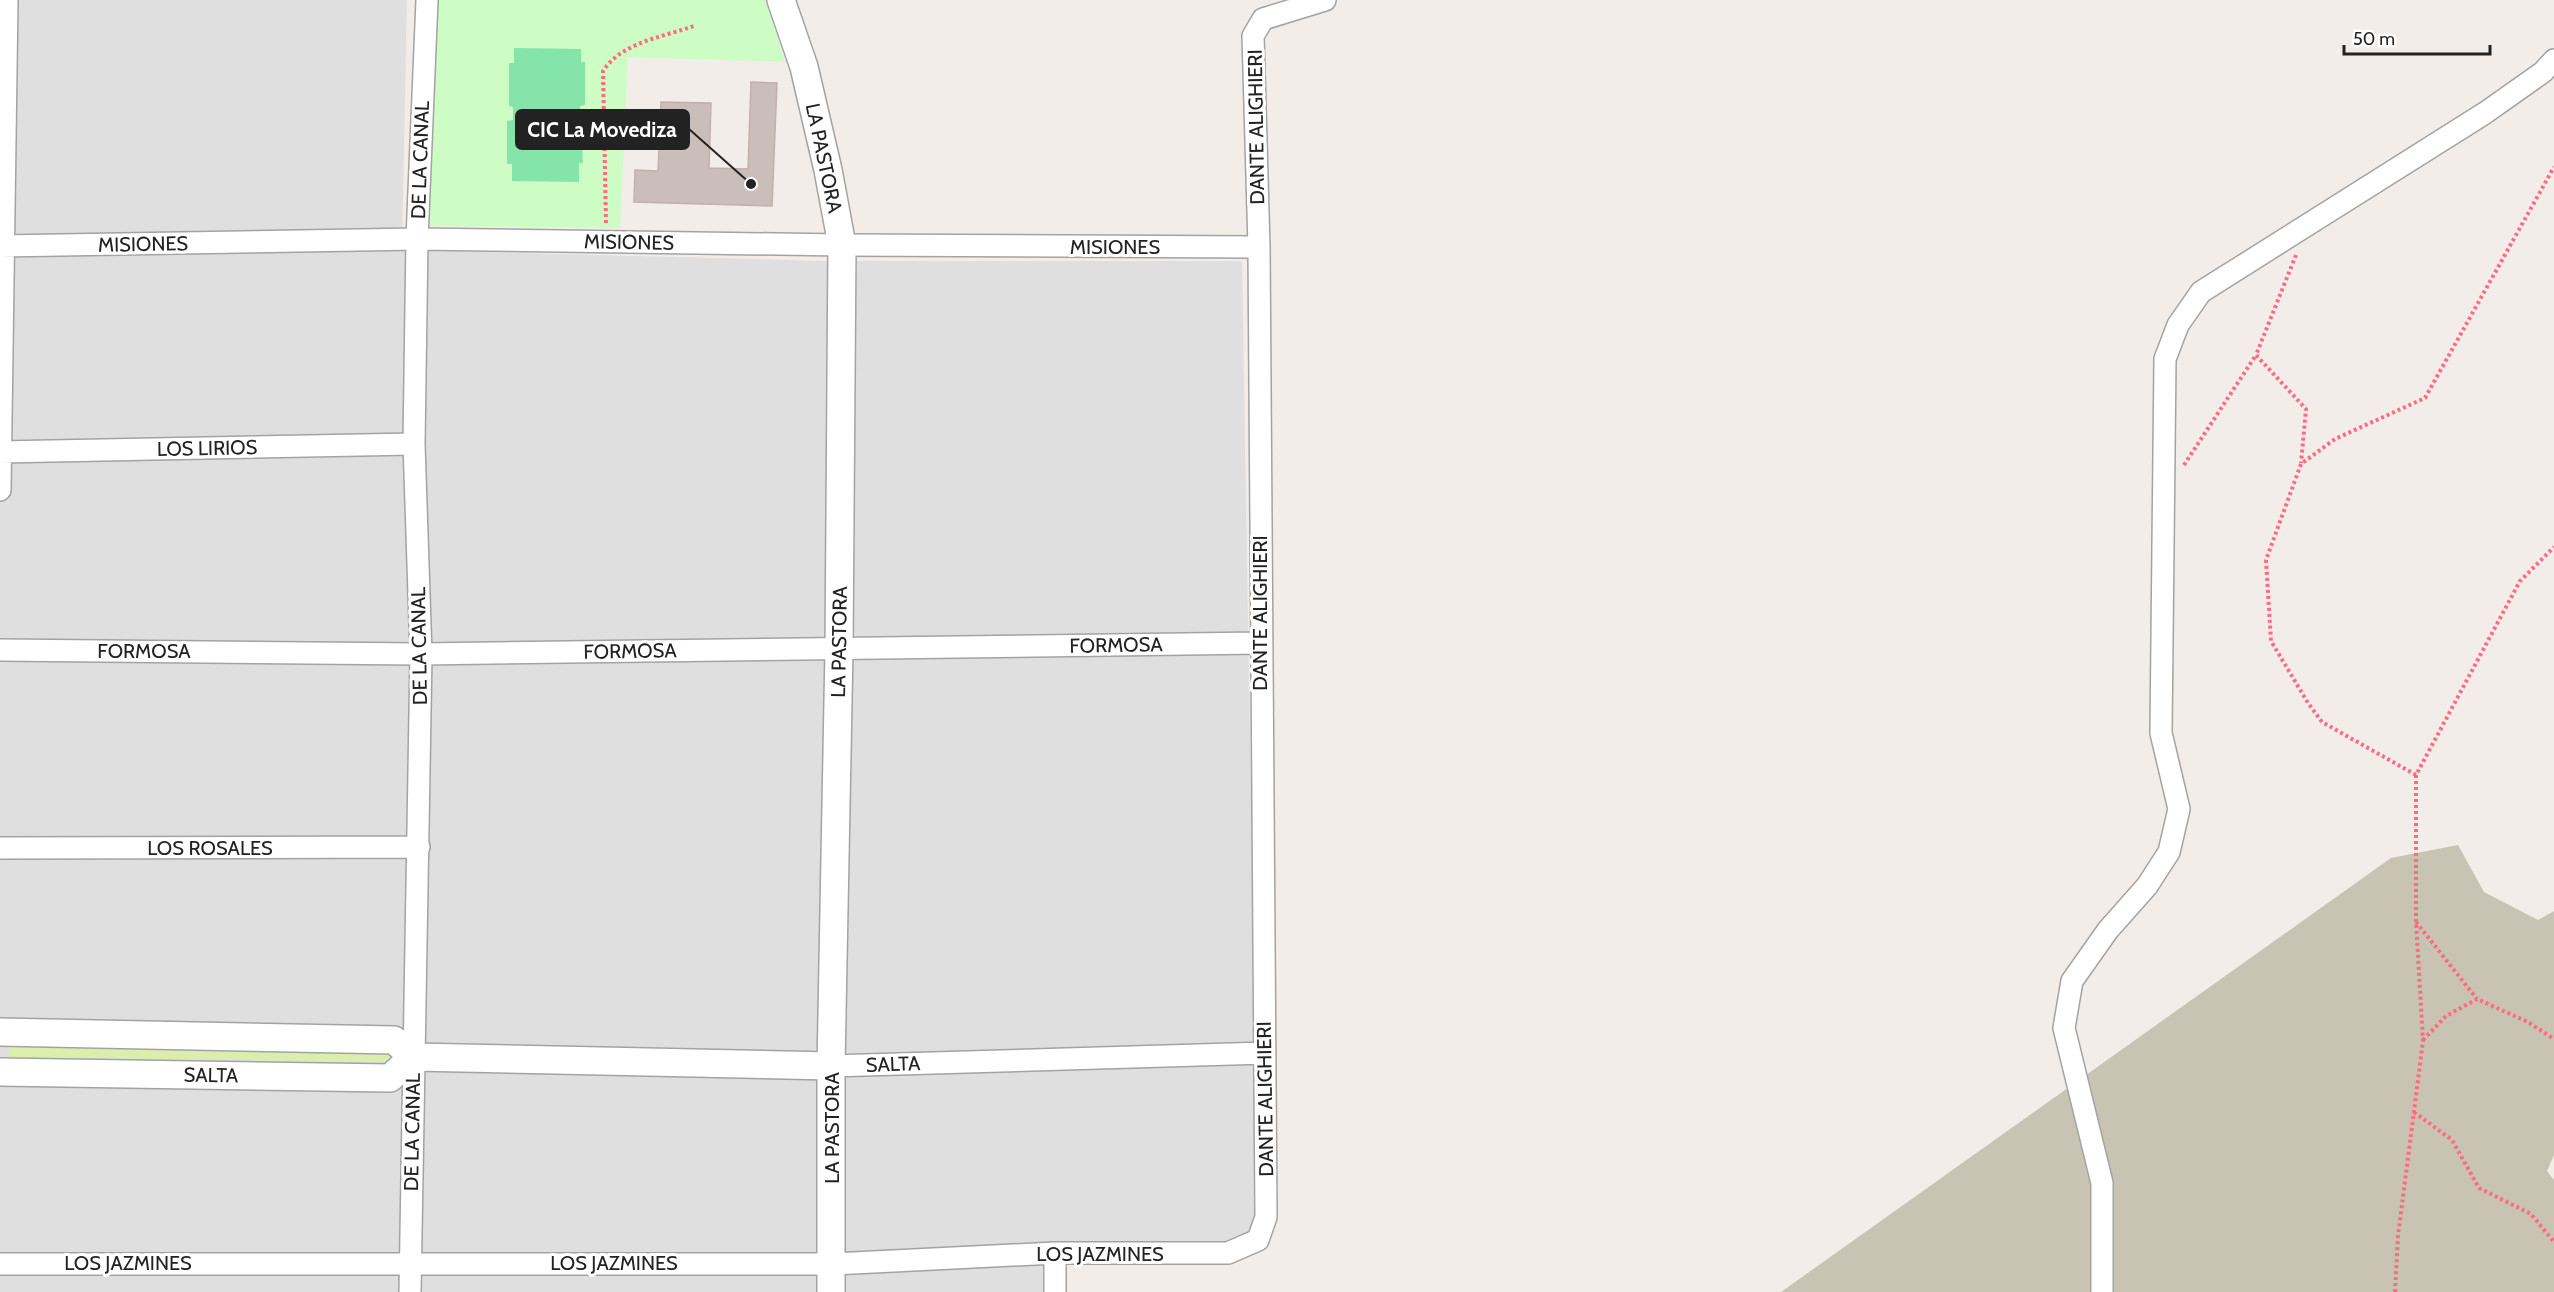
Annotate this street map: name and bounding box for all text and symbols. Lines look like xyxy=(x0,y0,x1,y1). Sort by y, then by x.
scale bar xyxy=(2344,18,2490,56)
text: 50 m xyxy=(2353,28,2395,50)
street label: DANTE ALIGHIERI xyxy=(1243,49,1269,205)
street label: DE LA CANAL xyxy=(406,101,434,219)
street label: LA PASTORA xyxy=(801,101,847,216)
callout: CIC La Movediza xyxy=(516,110,689,149)
text: CIC La Movediza xyxy=(527,117,677,142)
street label: MISIONES xyxy=(584,229,675,255)
street label: MISIONES xyxy=(98,231,189,257)
street label: MISIONES xyxy=(1070,235,1160,259)
street label: LOS LIRIOS xyxy=(157,435,258,461)
street label: DANTE ALIGHIERI xyxy=(1248,535,1272,691)
street label: LA PASTORA xyxy=(826,585,852,698)
street label: DE LA CANAL xyxy=(406,587,432,705)
street label: FORMOSA xyxy=(1069,632,1164,658)
street label: FORMOSA xyxy=(583,638,678,664)
street label: FORMOSA xyxy=(97,639,191,663)
street label: LOS ROSALES xyxy=(147,836,273,860)
street label: DANTE ALIGHIERI xyxy=(1252,1021,1278,1177)
street label: SALTA xyxy=(865,1051,921,1077)
street label: SALTA xyxy=(183,1063,239,1087)
street label: LA PASTORA xyxy=(820,1072,844,1184)
street label: DE LA CANAL xyxy=(399,1073,425,1191)
street label: LOS JAZMINES xyxy=(1036,1242,1164,1266)
street label: LOS JAZMINES xyxy=(64,1251,192,1275)
street label: LOS JAZMINES xyxy=(550,1251,678,1275)

